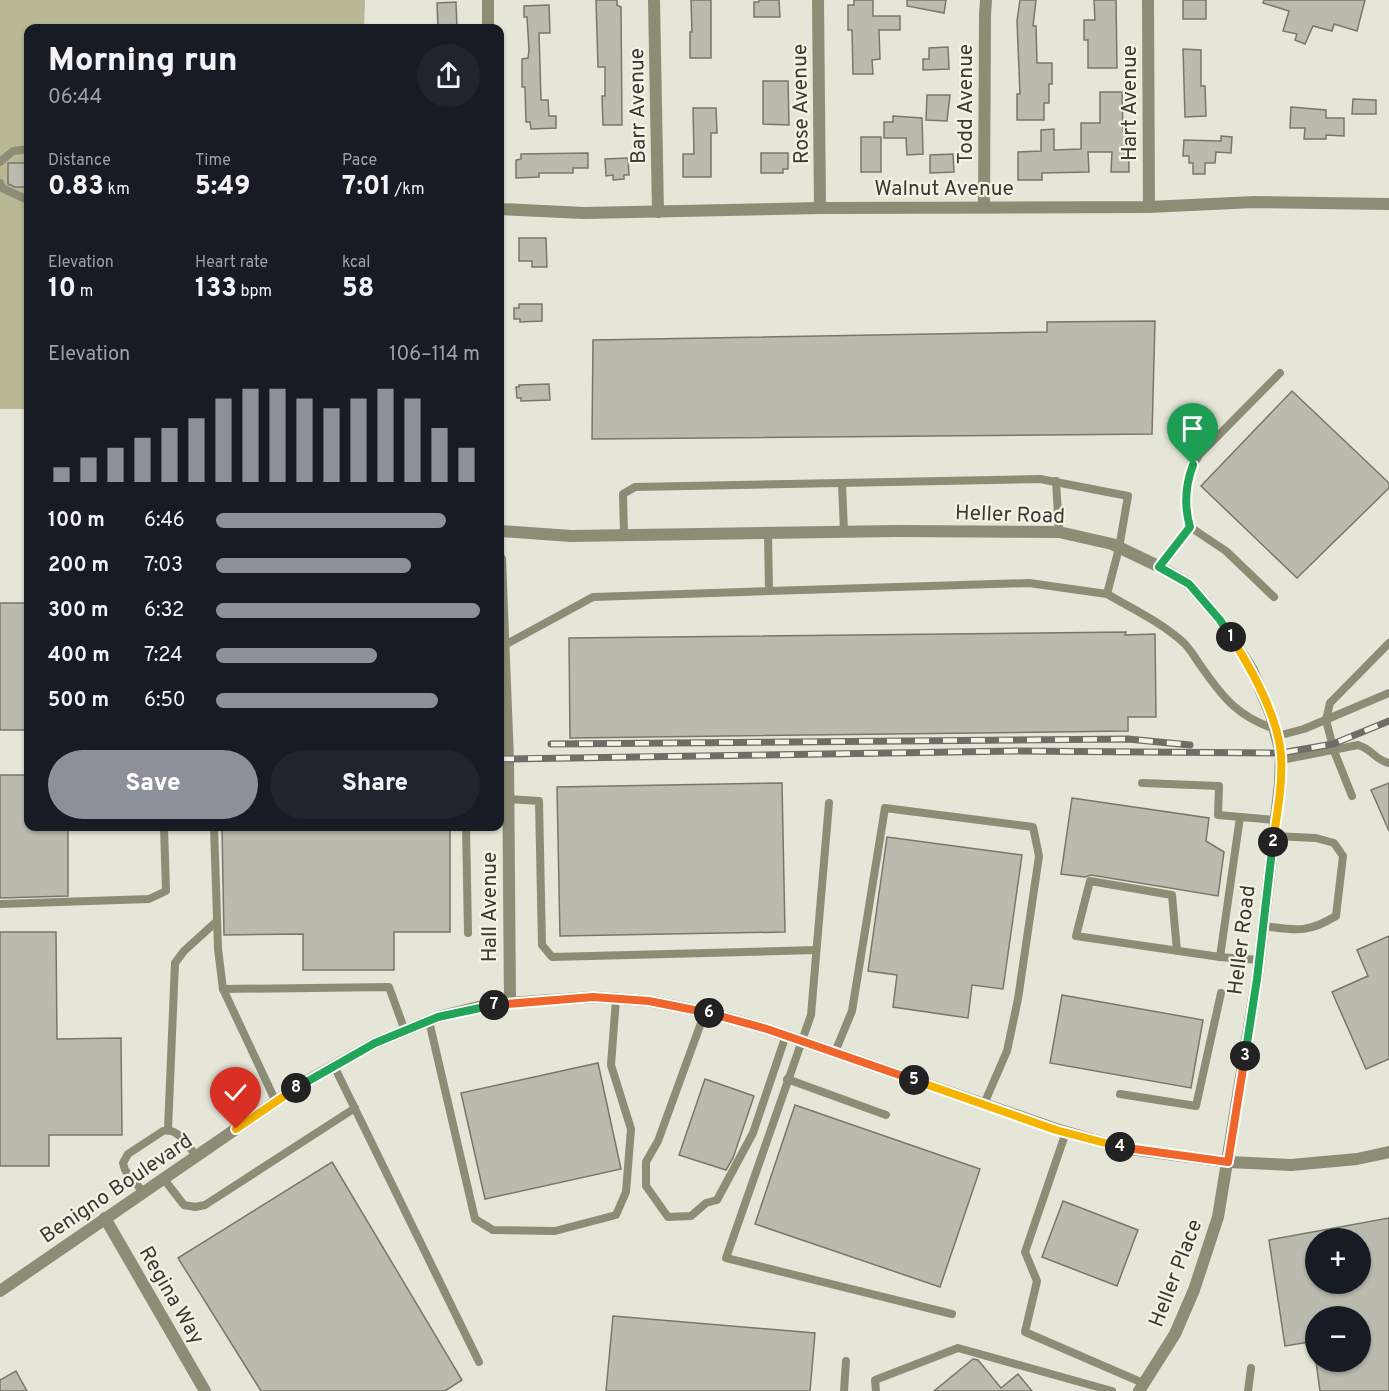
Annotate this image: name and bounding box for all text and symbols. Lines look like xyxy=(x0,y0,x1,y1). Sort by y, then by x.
text: Morning run xyxy=(48,41,238,83)
button: share xyxy=(417,44,480,107)
street label: Rose Avenue xyxy=(787,44,816,164)
street label: Todd Avenue xyxy=(953,44,980,164)
street label: Hart Avenue xyxy=(1117,45,1144,161)
street label: Barr Avenue xyxy=(624,48,653,164)
text: 06:44 xyxy=(48,85,102,111)
text: Distance xyxy=(48,151,111,171)
text: Time xyxy=(195,151,231,171)
text: Pace xyxy=(342,151,377,171)
text: 0.83 xyxy=(48,171,104,204)
text: 5:49 xyxy=(195,171,250,204)
text: 7:01 xyxy=(342,171,391,204)
street label: Walnut Avenue xyxy=(874,176,1014,203)
text: km xyxy=(104,180,130,200)
text: /km xyxy=(391,180,424,200)
text: Elevation xyxy=(48,253,114,273)
text: Heart rate xyxy=(195,253,268,273)
text: kcal xyxy=(342,253,370,273)
text: 10 xyxy=(48,273,76,306)
text: 133 xyxy=(195,273,237,306)
text: 58 xyxy=(342,273,374,306)
text: m xyxy=(76,282,93,302)
text: bpm xyxy=(237,282,272,302)
text: Elevation xyxy=(48,342,130,368)
text: 106–114 m xyxy=(389,342,480,368)
pin xyxy=(1167,403,1218,465)
icon: arrive xyxy=(1176,412,1209,445)
street label: Heller Road xyxy=(954,500,1066,531)
text: 100 m xyxy=(48,508,105,534)
text: 6:46 xyxy=(144,508,185,534)
text: 200 m xyxy=(48,553,109,579)
text: 7:03 xyxy=(144,553,183,579)
text: 300 m xyxy=(48,598,109,624)
text: 6:32 xyxy=(144,598,184,624)
pin: 1 xyxy=(1216,622,1246,652)
text: 1 xyxy=(1228,627,1234,647)
text: 400 m xyxy=(48,643,110,669)
text: 7:24 xyxy=(144,643,183,669)
text: 500 m xyxy=(48,688,109,714)
text: 6:50 xyxy=(144,688,186,714)
button: Save xyxy=(48,750,258,819)
button: Share xyxy=(270,750,480,819)
pin: 2 xyxy=(1258,827,1288,857)
text: 2 xyxy=(1268,832,1278,852)
street label: Hall Avenue xyxy=(477,852,504,962)
street label: Heller Road xyxy=(1222,884,1263,997)
pin: 7 xyxy=(479,990,509,1020)
text: 7 xyxy=(490,995,498,1015)
pin: 6 xyxy=(694,998,724,1028)
text: 6 xyxy=(704,1003,714,1023)
pin: 3 xyxy=(1230,1041,1260,1071)
text: 3 xyxy=(1240,1046,1250,1066)
pin: 5 xyxy=(899,1065,929,1095)
pin xyxy=(210,1067,261,1129)
text: 5 xyxy=(909,1070,919,1090)
pin: 8 xyxy=(281,1073,311,1103)
icon: check xyxy=(219,1076,252,1109)
text: 8 xyxy=(291,1078,301,1098)
street label: Benigno Boulevard xyxy=(35,1128,198,1250)
pin: 4 xyxy=(1105,1132,1135,1162)
text: 4 xyxy=(1115,1137,1125,1157)
street label: Heller Place xyxy=(1143,1216,1209,1331)
map controls xyxy=(1305,1228,1371,1372)
button: + xyxy=(1305,1228,1371,1294)
street label: Regina Way xyxy=(132,1242,210,1350)
button: − xyxy=(1305,1306,1371,1372)

